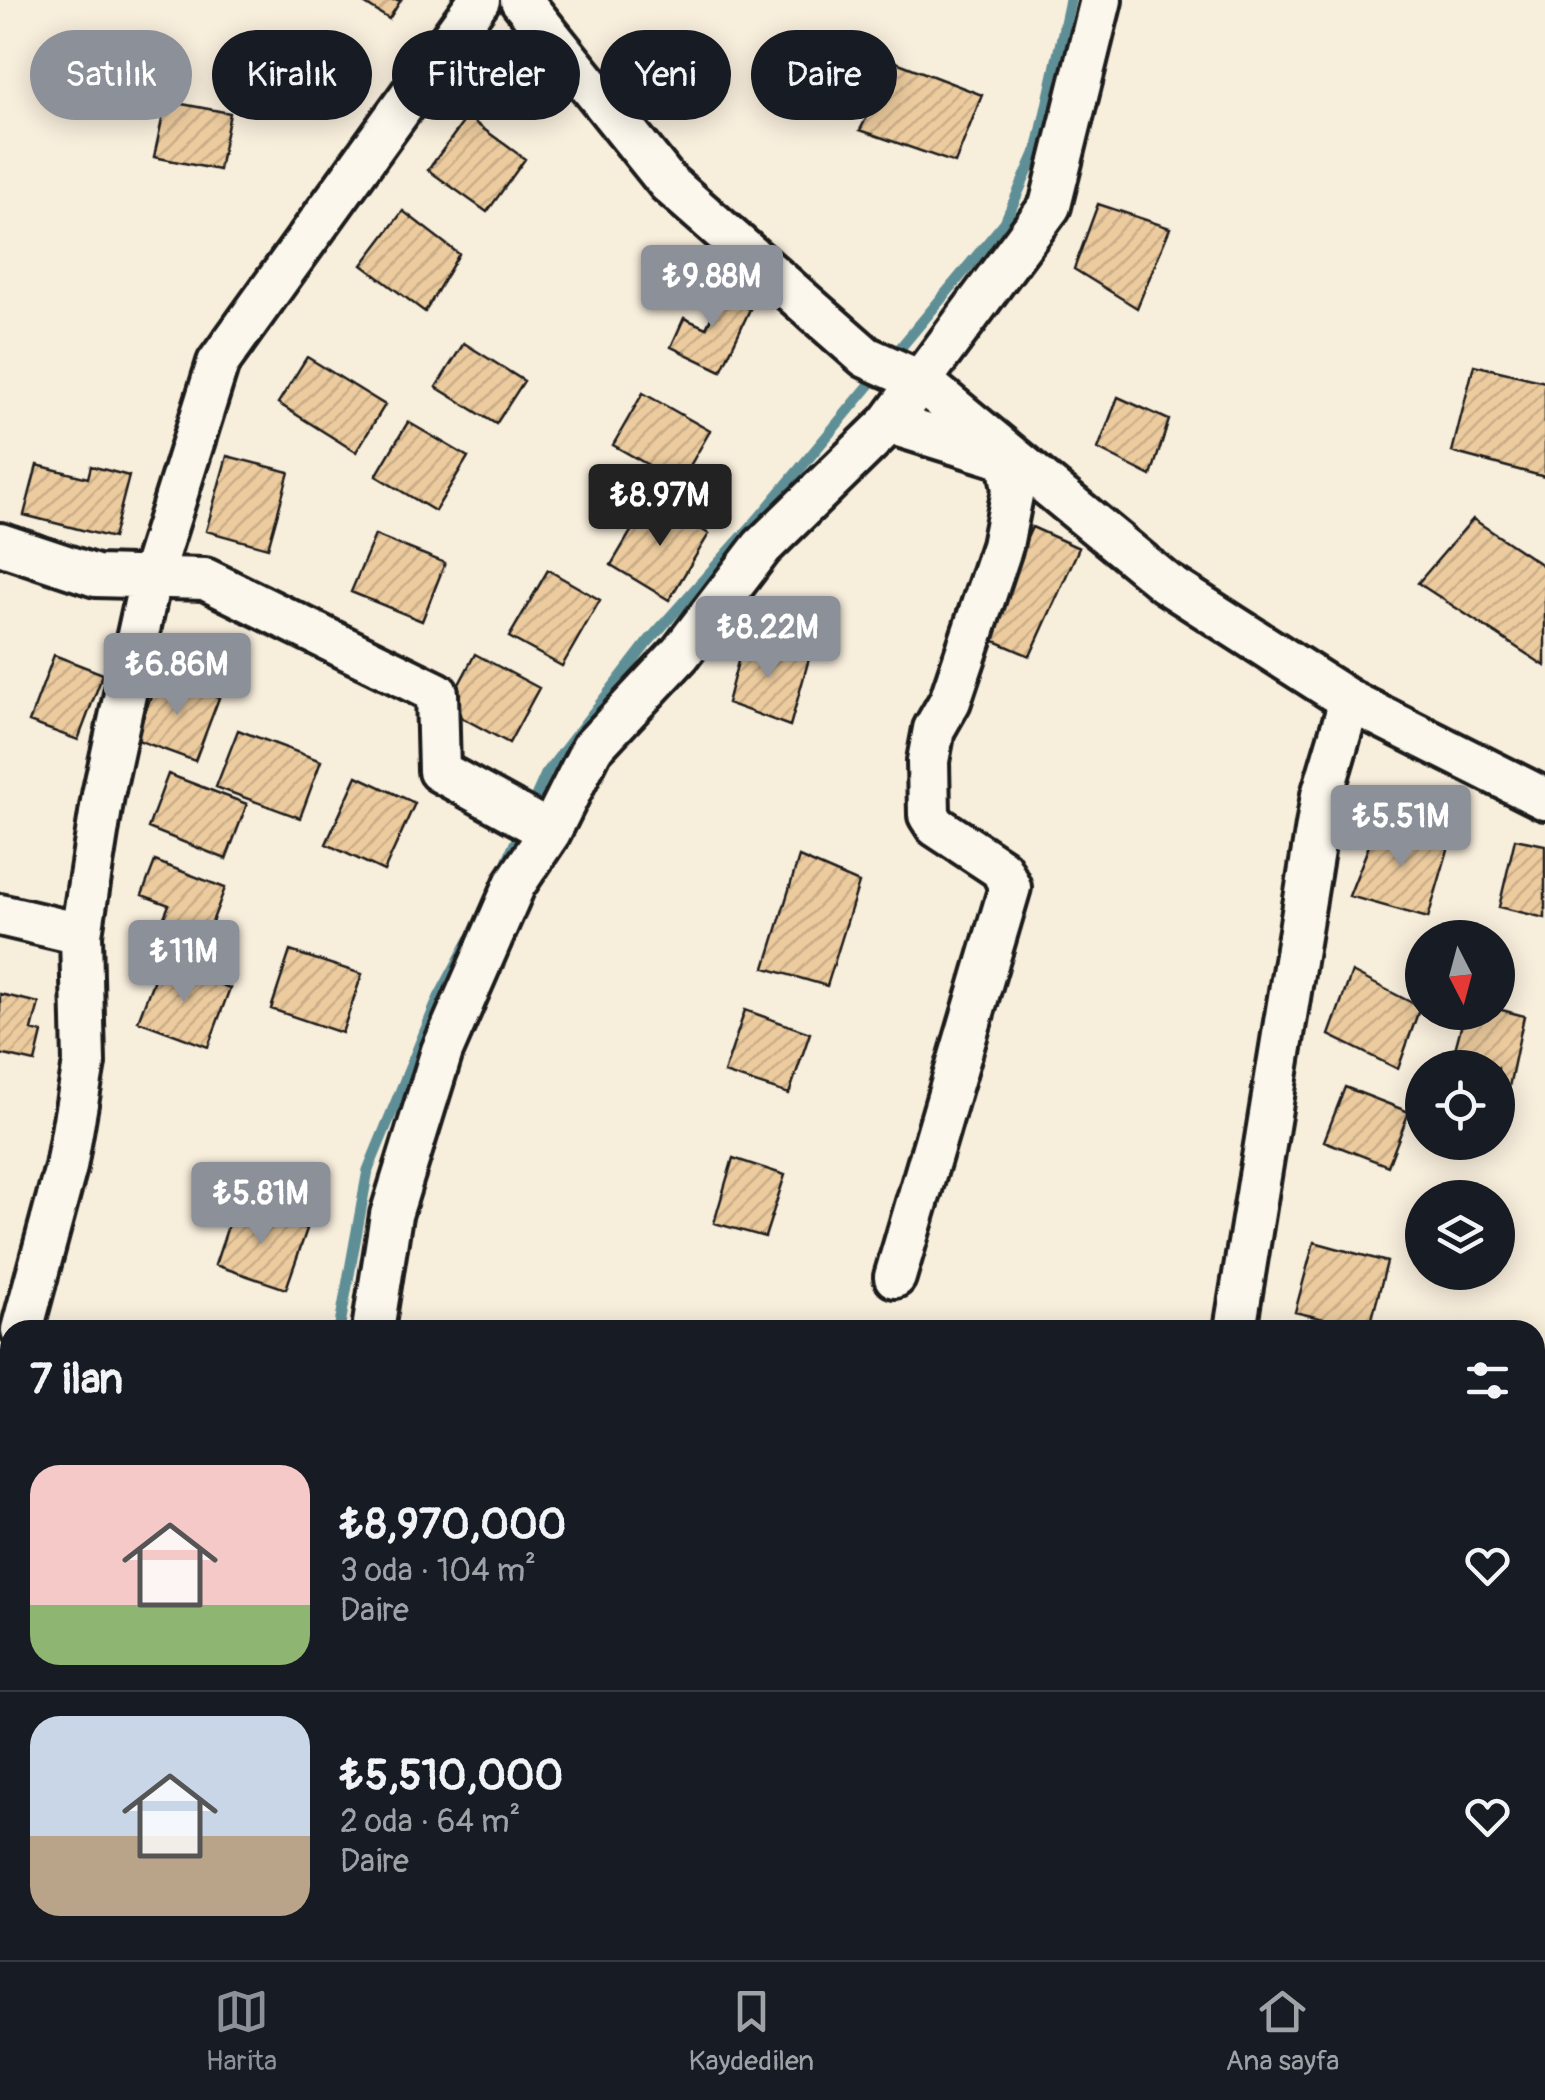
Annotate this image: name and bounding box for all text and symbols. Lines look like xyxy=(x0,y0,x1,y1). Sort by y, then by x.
chip: Satılık xyxy=(30,30,192,120)
chip: Kiralık xyxy=(212,30,372,120)
chip: Filtreler xyxy=(392,30,580,120)
chip: Yeni xyxy=(600,30,731,120)
chip: Daire xyxy=(751,30,897,120)
pin: ₺9.88M xyxy=(631,245,793,330)
text: ₺9.88M xyxy=(663,257,761,297)
pin: ₺8.97M xyxy=(579,464,741,549)
text: ₺8.97M xyxy=(611,476,709,516)
pin: ₺8.22M xyxy=(687,596,849,681)
text: ₺8.22M xyxy=(717,608,819,648)
pin: ₺6.86M xyxy=(96,633,258,718)
text: ₺6.86M xyxy=(126,645,228,685)
pin: ₺5.51M xyxy=(1320,785,1482,870)
text: ₺5.51M xyxy=(1353,797,1449,837)
pin: ₺11M xyxy=(125,920,243,1005)
north arrow xyxy=(1405,920,1515,1030)
map controls xyxy=(1405,920,1515,1290)
text: ₺11M xyxy=(150,932,218,972)
button: locate xyxy=(1405,1050,1515,1160)
pin: ₺5.81M xyxy=(180,1162,342,1247)
text: ₺5.81M xyxy=(213,1174,309,1214)
button: layers xyxy=(1405,1180,1515,1290)
icon: filters xyxy=(1460,1353,1515,1408)
text: 7 ilan xyxy=(30,1354,123,1406)
text: ₺8,970,000 xyxy=(340,1499,566,1551)
icon: home xyxy=(110,1505,230,1625)
icon: heart xyxy=(1460,1538,1515,1593)
text: 3 oda · 104 m² xyxy=(340,1551,536,1591)
text: Daire xyxy=(340,1591,409,1631)
text: ₺5,510,000 xyxy=(340,1750,563,1802)
icon: home xyxy=(110,1756,230,1876)
icon: heart xyxy=(1460,1789,1515,1844)
text: 2 oda · 64 m² xyxy=(340,1802,520,1842)
text: Daire xyxy=(340,1842,409,1882)
tab: Harita xyxy=(206,1984,277,2079)
tab: Kaydedilen xyxy=(689,1984,814,2079)
tab: Ana sayfa xyxy=(1225,1984,1339,2079)

